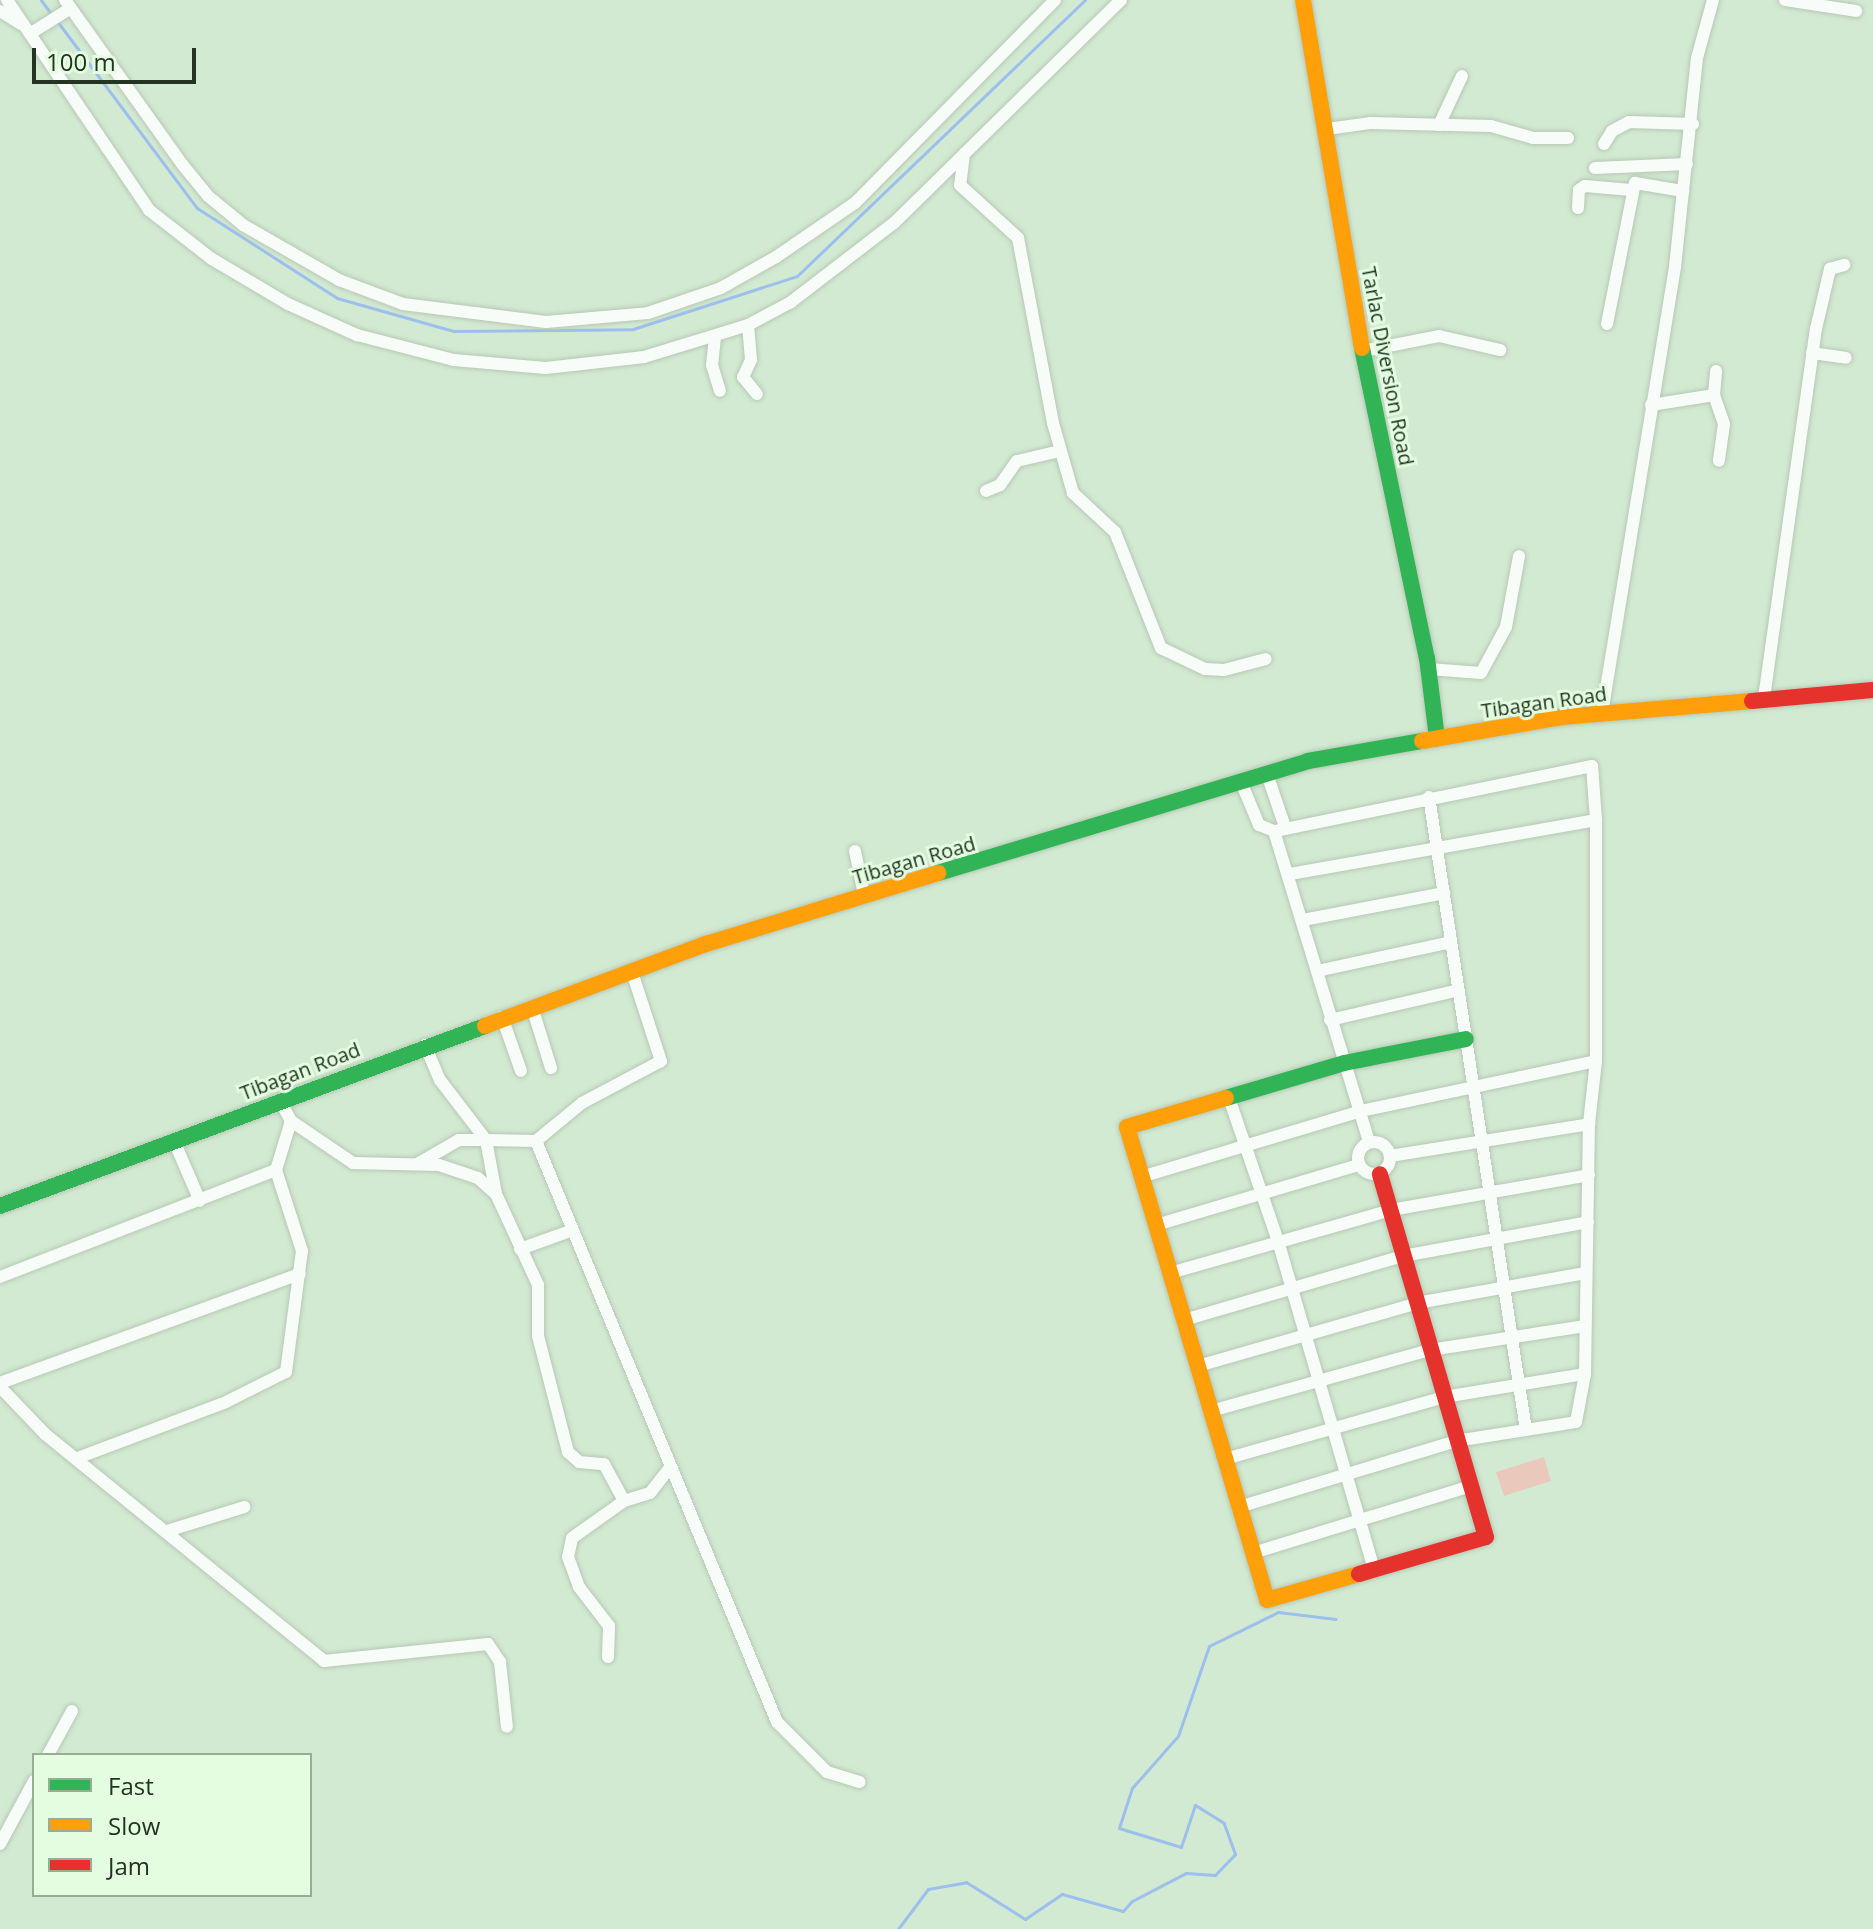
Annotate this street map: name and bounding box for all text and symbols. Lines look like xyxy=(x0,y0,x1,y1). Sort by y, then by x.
scale bar xyxy=(36,32,200,82)
text: 100 m xyxy=(46,45,116,78)
street label: Tarlac Diversion Road xyxy=(1357,265,1419,467)
street label: Tibagan Road xyxy=(1480,681,1608,723)
street label: Tibagan Road xyxy=(850,831,978,889)
street label: Tibagan Road xyxy=(237,1037,363,1105)
legend xyxy=(32,1753,312,1897)
text: Fast xyxy=(108,1769,154,1802)
text: Slow xyxy=(108,1809,160,1842)
text: Jam xyxy=(108,1849,150,1882)

